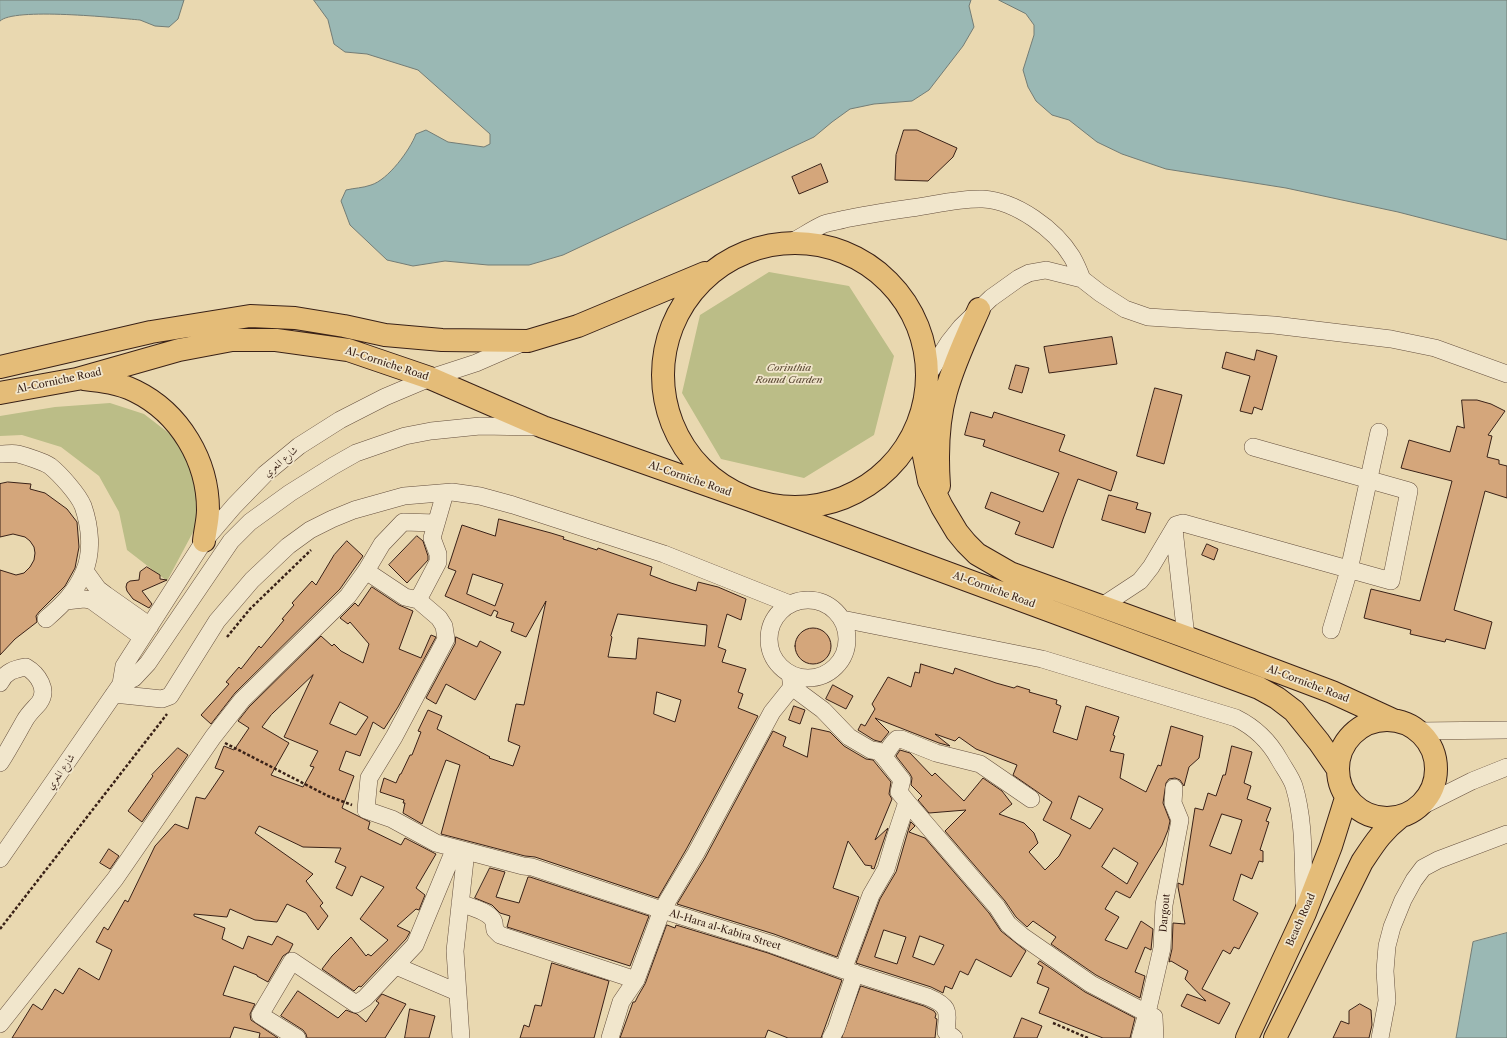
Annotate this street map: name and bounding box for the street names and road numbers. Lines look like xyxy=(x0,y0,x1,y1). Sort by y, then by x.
street label: Al-Corniche Road xyxy=(344,345,430,383)
street label: Al-Corniche Road xyxy=(15,366,103,396)
street label: شارع المعري xyxy=(262,444,300,480)
street label: Al-Corniche Road xyxy=(647,459,733,499)
street label: Al-Corniche Road xyxy=(951,570,1037,610)
street label: Al-Corniche Road xyxy=(1265,663,1351,705)
street label: شارع المعري xyxy=(44,752,78,792)
street label: Beach Road xyxy=(1284,892,1318,948)
street label: Dargout xyxy=(1157,893,1173,933)
street label: Al-Hara al-Kabira Street xyxy=(668,907,782,953)

